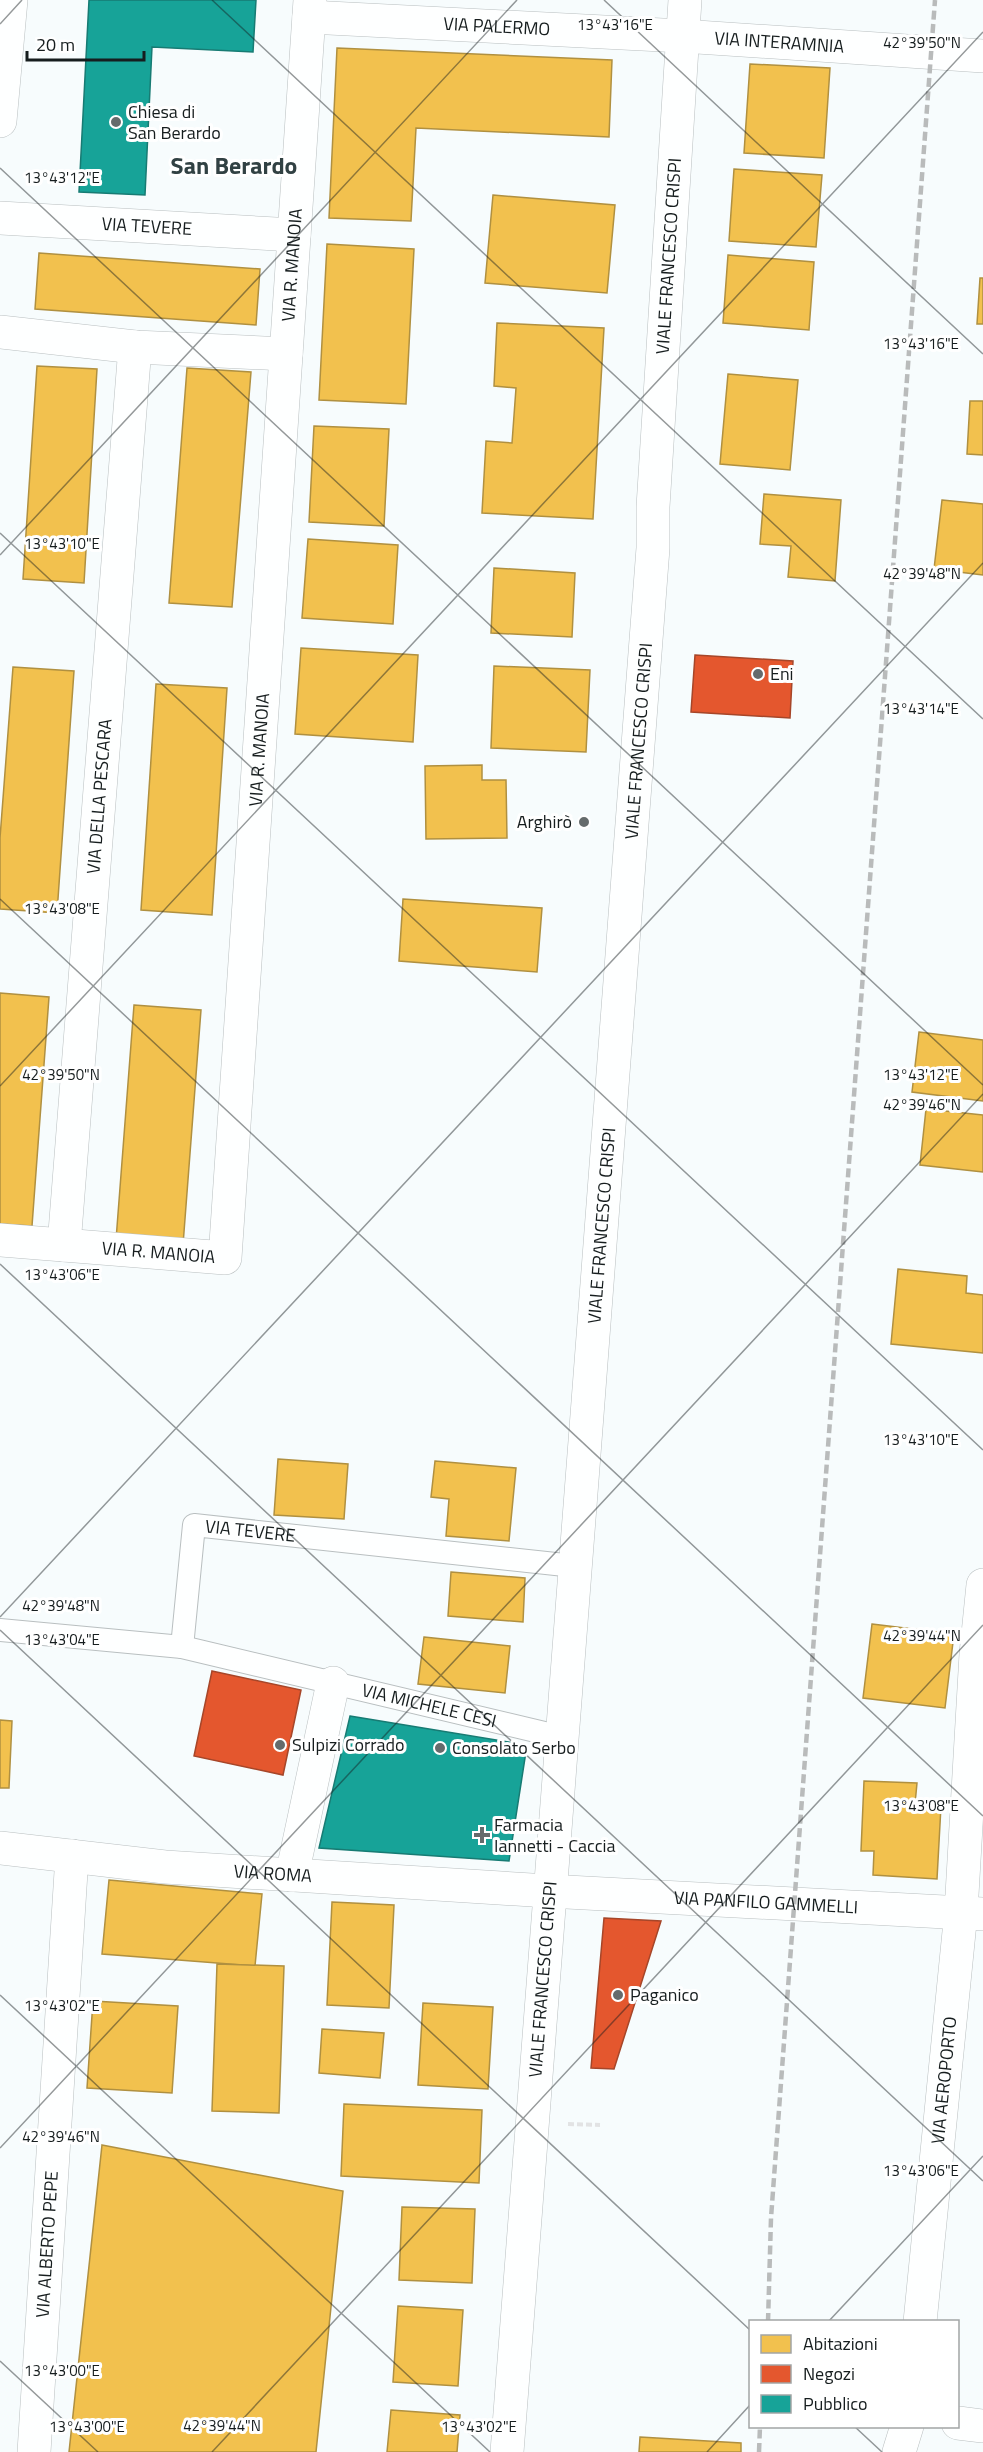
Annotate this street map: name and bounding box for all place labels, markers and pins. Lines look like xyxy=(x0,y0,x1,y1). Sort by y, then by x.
place label: Chiesa di San Berardo xyxy=(128,98,221,146)
marker: Chiesa di San Berardo xyxy=(109,115,123,129)
place label: Eni xyxy=(770,660,794,687)
marker: Eni xyxy=(751,667,765,681)
place label: Arghirò xyxy=(517,808,572,835)
marker: Arghirò xyxy=(577,815,591,829)
place label: Sulpizi Corrado xyxy=(292,1731,405,1758)
place label: Consolato Serbo xyxy=(452,1734,576,1761)
marker: Sulpizi Corrado xyxy=(273,1738,287,1752)
marker: Consolato Serbo xyxy=(433,1741,447,1755)
place label: Farmacia Iannetti - Caccia xyxy=(494,1811,616,1859)
marker: Farmacia Iannetti - Caccia xyxy=(475,1828,489,1842)
place label: Paganico xyxy=(630,1981,699,2008)
marker: Paganico xyxy=(611,1988,625,2002)

